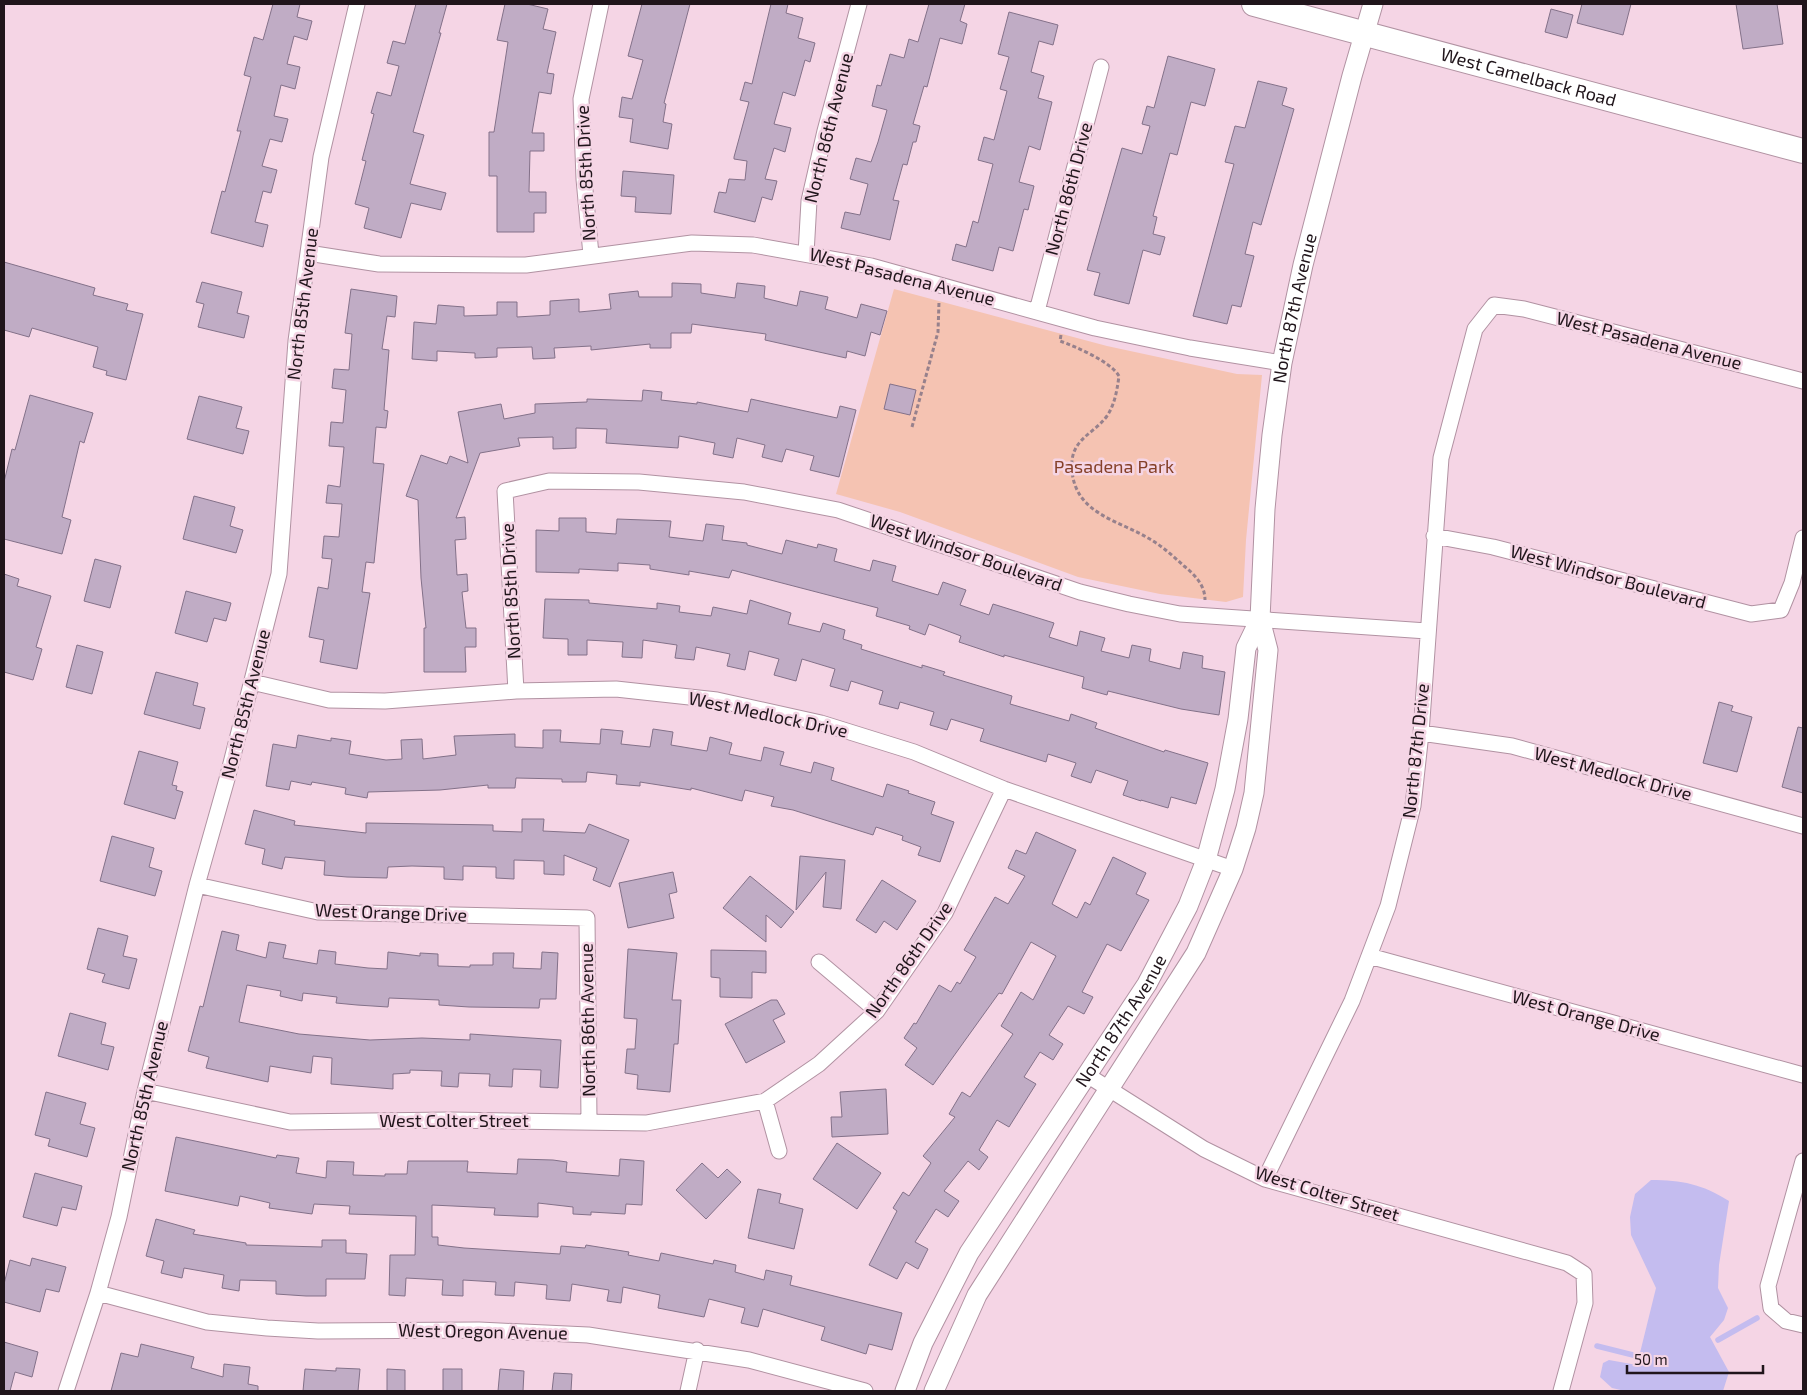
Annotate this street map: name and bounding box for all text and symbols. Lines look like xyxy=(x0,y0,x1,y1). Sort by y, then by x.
street label: West Camelback Road xyxy=(1438,42,1619,111)
street label: North 86th Avenue xyxy=(799,50,857,205)
street label: North 85th Drive xyxy=(570,105,600,242)
street label: North 86th Drive xyxy=(1040,120,1096,258)
street label: North 85th Avenue xyxy=(282,226,322,381)
street label: North 87th Avenue xyxy=(1267,231,1321,384)
street label: West Pasadena Avenue xyxy=(807,242,997,310)
street label: West Pasadena Avenue xyxy=(1554,306,1744,374)
park label: Pasadena Park xyxy=(1054,455,1174,477)
street label: West Windsor Boulevard xyxy=(867,509,1065,595)
street label: North 85th Drive xyxy=(495,523,525,660)
street label: West Windsor Boulevard xyxy=(1508,539,1709,613)
street label: North 85th Avenue xyxy=(216,627,274,781)
street label: North 87th Drive xyxy=(1397,682,1433,820)
street label: West Medlock Drive xyxy=(687,686,850,742)
street label: West Medlock Drive xyxy=(1532,741,1694,805)
street label: North 86th Drive xyxy=(860,897,956,1022)
street label: West Orange Drive xyxy=(315,898,468,926)
street label: North 86th Avenue xyxy=(575,943,599,1097)
street label: North 87th Avenue xyxy=(1070,950,1171,1091)
street label: West Orange Drive xyxy=(1510,985,1663,1045)
street label: North 85th Avenue xyxy=(116,1019,172,1173)
street label: West Colter Street xyxy=(379,1109,529,1131)
street label: West Colter Street xyxy=(1253,1161,1402,1225)
street label: West Oregon Avenue xyxy=(398,1319,568,1343)
scale bar xyxy=(1627,1342,1763,1374)
text: 50 m xyxy=(1634,1350,1668,1368)

